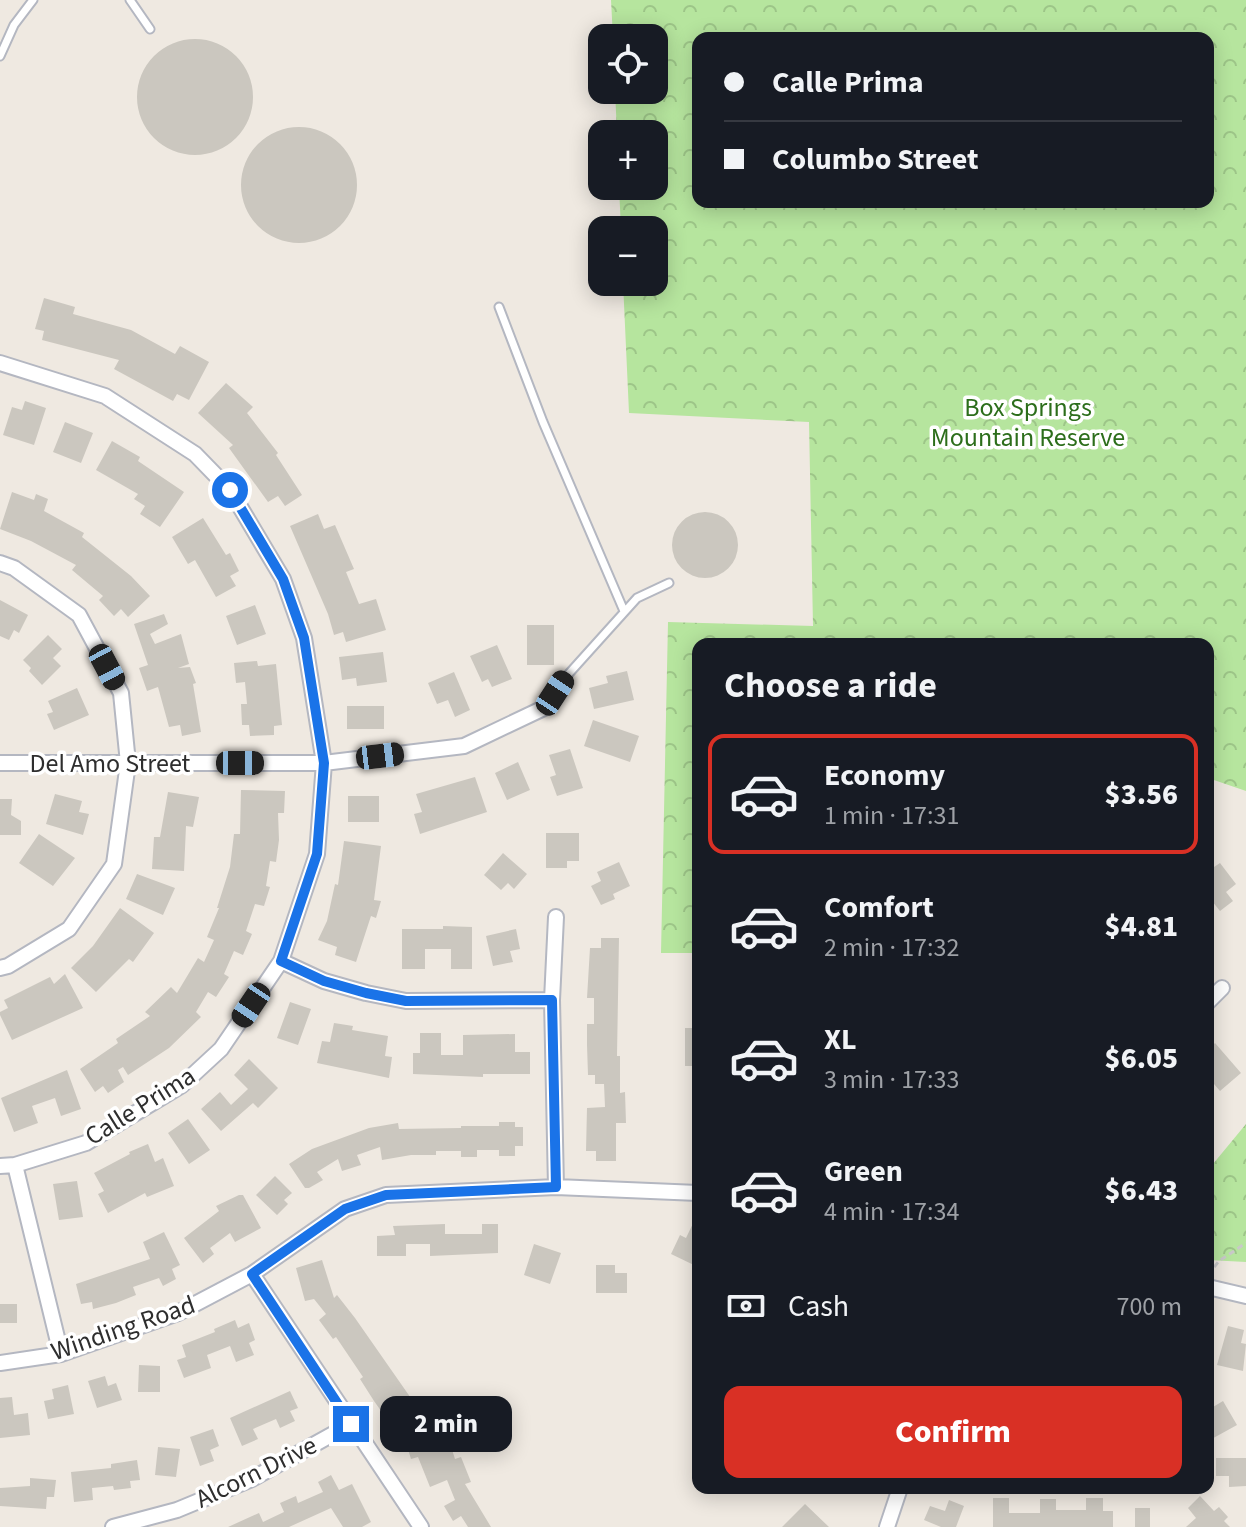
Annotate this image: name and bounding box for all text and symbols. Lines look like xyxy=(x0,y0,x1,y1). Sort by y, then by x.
map controls xyxy=(588,24,668,296)
button: locate xyxy=(588,24,668,104)
text: Calle Prima xyxy=(772,61,924,104)
button: + xyxy=(588,120,668,200)
text: Columbo Street xyxy=(772,138,979,181)
button: − xyxy=(588,216,668,296)
park label: Box Springs Mountain Reserve xyxy=(931,389,1125,456)
route start xyxy=(212,472,248,508)
car xyxy=(85,640,129,694)
text: Choose a ride xyxy=(724,660,937,711)
car xyxy=(532,666,578,720)
car xyxy=(355,741,405,771)
street label: Del Amo Street xyxy=(30,745,191,782)
car xyxy=(216,751,264,775)
text: Economy xyxy=(824,754,945,797)
icon: car xyxy=(728,758,800,830)
text: $3.56 xyxy=(1105,773,1178,816)
text: 1 min · 17:31 xyxy=(824,797,959,834)
text: Comfort xyxy=(824,886,934,929)
icon: car xyxy=(728,890,800,962)
text: $4.81 xyxy=(1105,905,1178,948)
text: 2 min · 17:32 xyxy=(824,929,959,966)
car xyxy=(228,978,274,1032)
text: XL xyxy=(824,1018,857,1061)
icon: car xyxy=(728,1022,800,1094)
text: $6.05 xyxy=(1105,1037,1178,1080)
street label: Calle Prima xyxy=(78,1057,202,1155)
text: 3 min · 17:33 xyxy=(824,1061,959,1098)
text: Green xyxy=(824,1150,903,1193)
icon: car xyxy=(728,1154,800,1226)
text: $6.43 xyxy=(1105,1169,1178,1212)
text: 4 min · 17:34 xyxy=(824,1193,959,1230)
icon: cash xyxy=(724,1284,768,1328)
text: Cash xyxy=(788,1285,849,1328)
street label: Winding Road xyxy=(46,1286,200,1370)
text: 700 m xyxy=(1116,1288,1182,1325)
button: Confirm xyxy=(724,1386,1182,1478)
callout: 2 min xyxy=(379,1396,511,1452)
text: 2 min xyxy=(414,1405,478,1442)
route end xyxy=(333,1406,369,1442)
street label: Alcorn Drive xyxy=(189,1427,323,1517)

